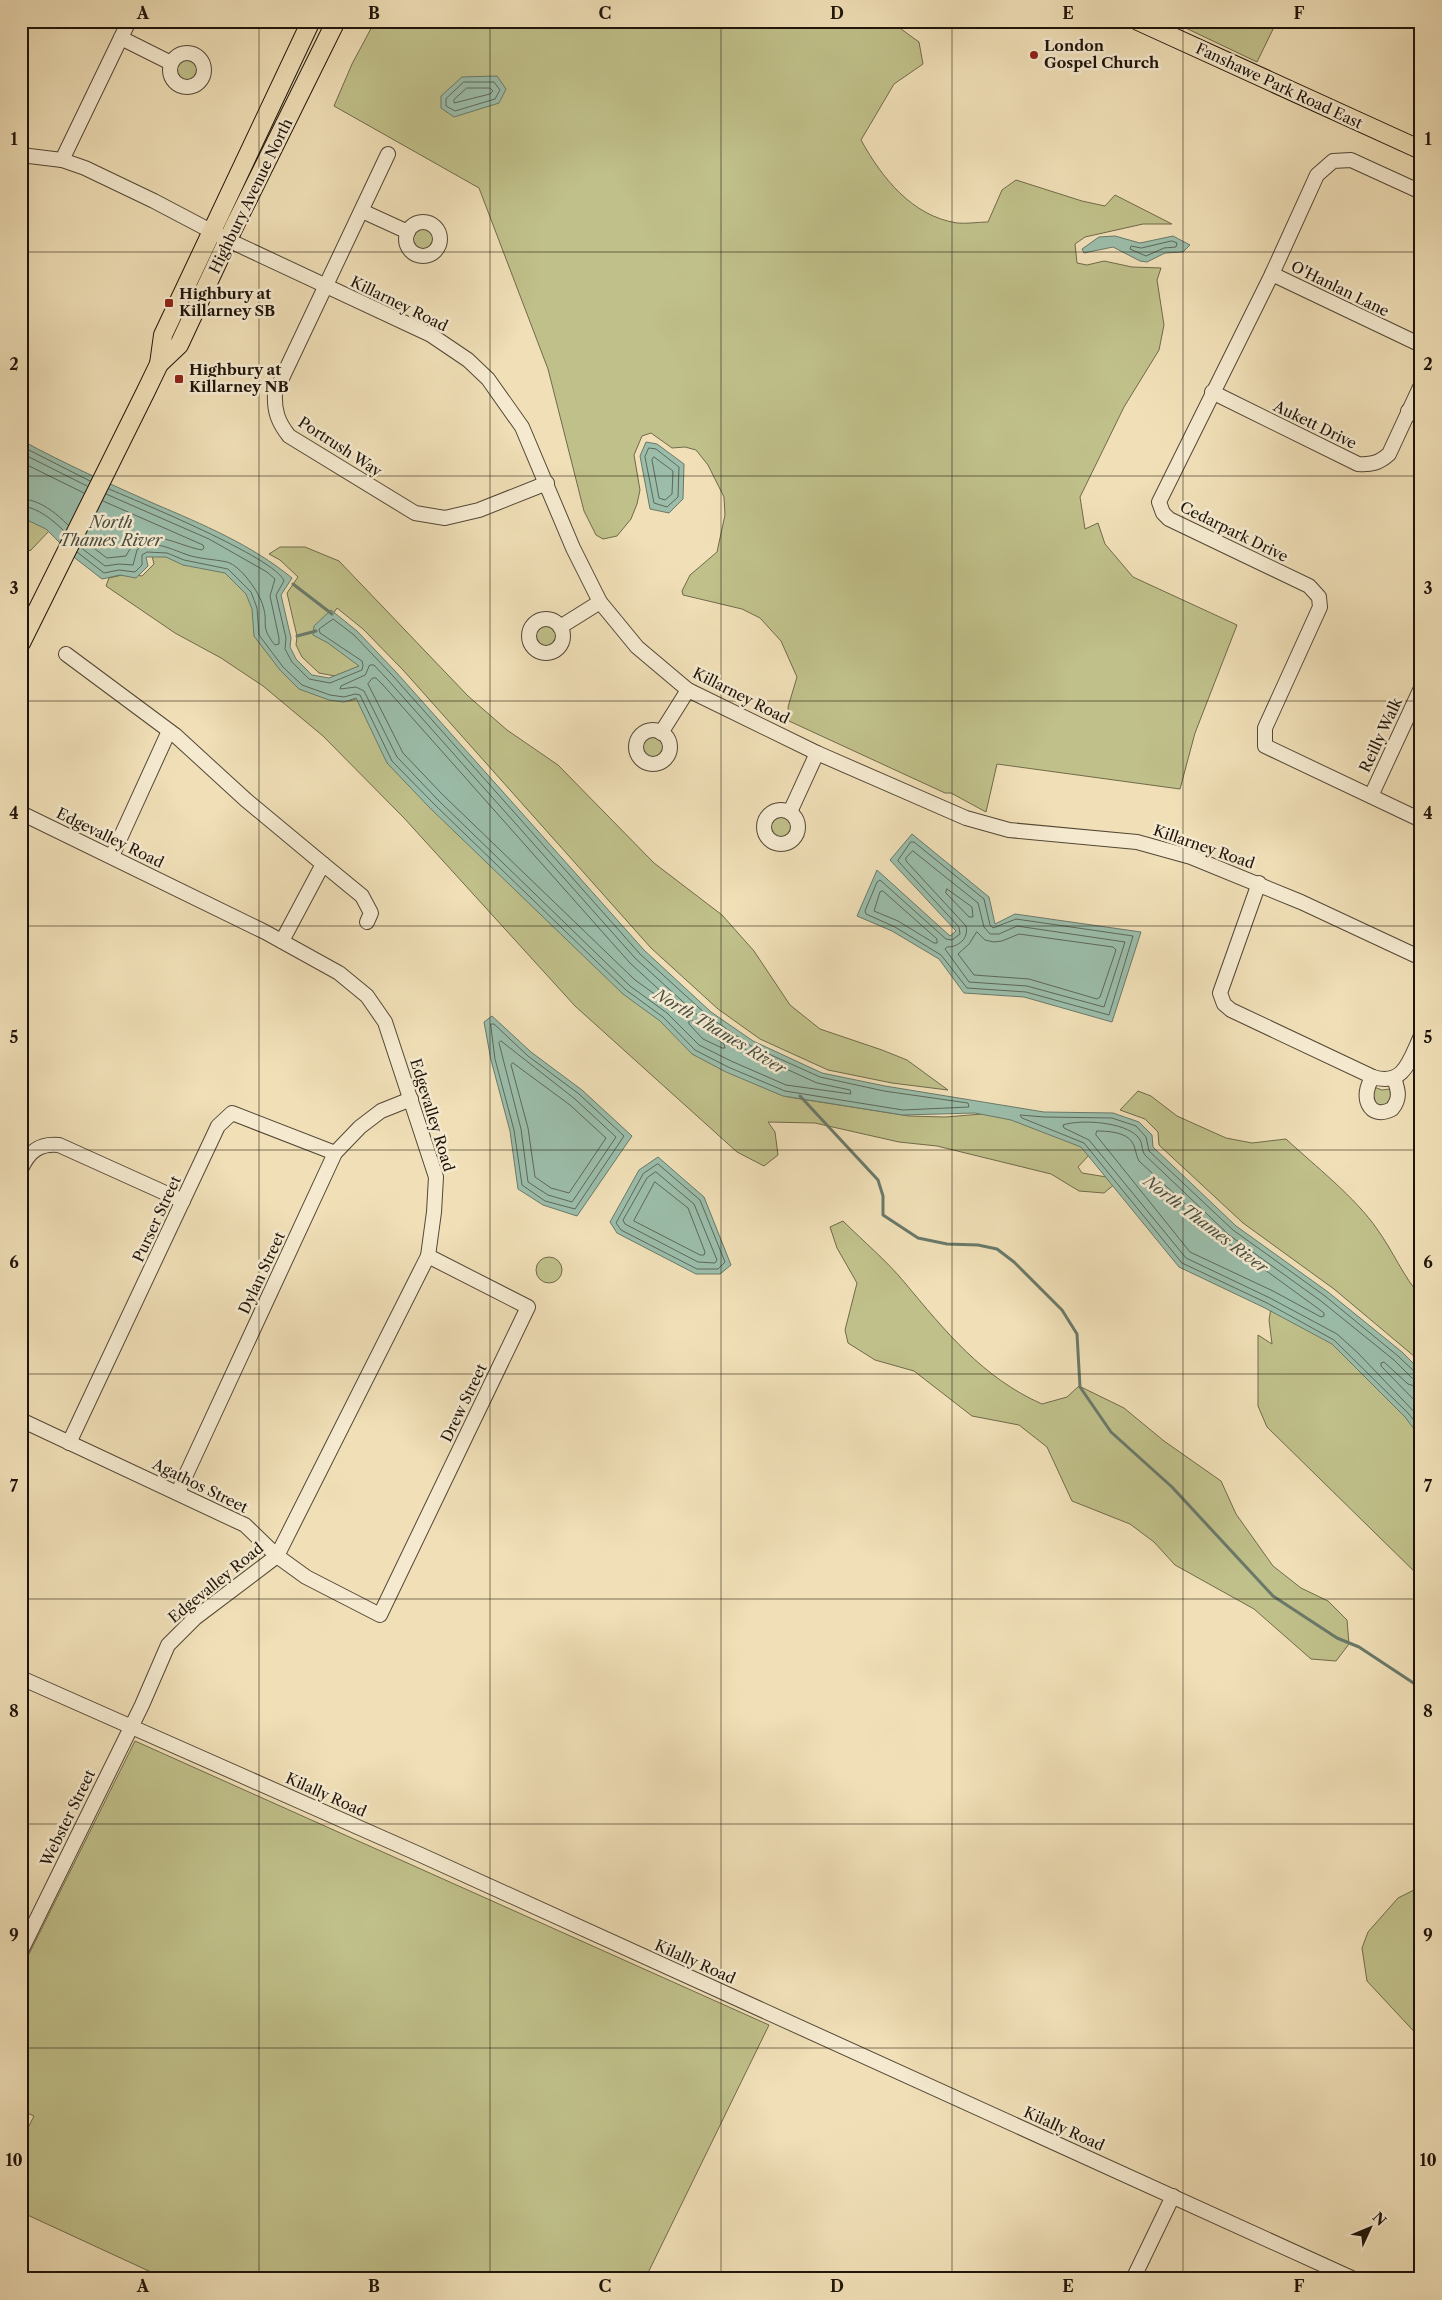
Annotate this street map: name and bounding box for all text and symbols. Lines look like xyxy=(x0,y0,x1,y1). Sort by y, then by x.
text: A xyxy=(136,3,150,23)
text: B xyxy=(368,3,380,23)
text: C xyxy=(599,3,611,23)
text: D xyxy=(830,3,844,23)
text: E xyxy=(1062,3,1074,23)
text: F xyxy=(1294,3,1305,23)
place label: London Gospel Church xyxy=(1044,36,1160,72)
street label: Fanshawe Park Road East xyxy=(1193,39,1366,133)
marker: London Gospel Church xyxy=(1028,49,1040,61)
street label: Highbury Avenue North xyxy=(205,115,297,276)
text: 1 xyxy=(10,129,18,149)
text: 1 xyxy=(1424,129,1432,149)
street label: O'Hanlan Lane xyxy=(1288,257,1392,321)
street label: Killarney Road xyxy=(347,272,451,335)
place label: Highbury at Killarney SB xyxy=(179,284,275,320)
marker: Highbury at Killarney SB xyxy=(163,297,175,309)
text: 2 xyxy=(9,354,19,374)
text: 2 xyxy=(1423,354,1433,374)
place label: Highbury at Killarney NB xyxy=(189,360,289,396)
marker: Highbury at Killarney NB xyxy=(173,373,185,385)
street label: Aukett Drive xyxy=(1270,396,1360,453)
street label: Portrush Way xyxy=(295,412,386,481)
street label: Cedarpark Drive xyxy=(1177,497,1291,566)
water label: North Thames River xyxy=(60,512,164,550)
text: 3 xyxy=(9,578,19,598)
text: 3 xyxy=(1423,578,1433,598)
street label: Killarney Road xyxy=(690,663,793,728)
street label: Reilly Walk xyxy=(1355,693,1407,775)
text: 4 xyxy=(9,803,19,823)
street label: Edgevalley Road xyxy=(53,803,167,872)
text: 4 xyxy=(1423,803,1433,823)
street label: Killarney Road xyxy=(1151,820,1257,873)
water label: North Thames River xyxy=(649,983,791,1079)
text: 5 xyxy=(10,1027,19,1047)
text: 5 xyxy=(1424,1027,1433,1047)
street label: Edgevalley Road xyxy=(406,1056,459,1174)
water label: North Thames River xyxy=(1138,1170,1273,1278)
street label: Purser Street xyxy=(128,1172,185,1265)
street label: Dylan Street xyxy=(234,1228,289,1317)
text: 6 xyxy=(9,1252,19,1272)
text: 6 xyxy=(1423,1252,1433,1272)
street label: Drew Street xyxy=(436,1360,491,1445)
street label: Agathos Street xyxy=(149,1454,252,1517)
text: 7 xyxy=(10,1476,19,1496)
text: 7 xyxy=(1424,1476,1433,1496)
street label: Edgevalley Road xyxy=(164,1538,267,1627)
text: 8 xyxy=(9,1701,19,1721)
text: 8 xyxy=(1423,1701,1433,1721)
street label: Webster Street xyxy=(35,1766,99,1870)
street label: Kilally Road xyxy=(283,1768,370,1821)
text: 9 xyxy=(9,1925,19,1945)
text: 9 xyxy=(1423,1925,1433,1945)
street label: Kilally Road xyxy=(652,1935,739,1988)
street label: Kilally Road xyxy=(1021,2102,1108,2155)
text: 10 xyxy=(5,2150,23,2170)
text: 10 xyxy=(1419,2150,1437,2170)
north arrow xyxy=(1344,2202,1394,2252)
text: N xyxy=(1369,2208,1390,2230)
text: A xyxy=(136,2276,150,2296)
text: B xyxy=(368,2276,380,2296)
text: C xyxy=(599,2276,611,2296)
text: D xyxy=(830,2276,844,2296)
text: E xyxy=(1062,2276,1074,2296)
text: F xyxy=(1294,2276,1305,2296)

